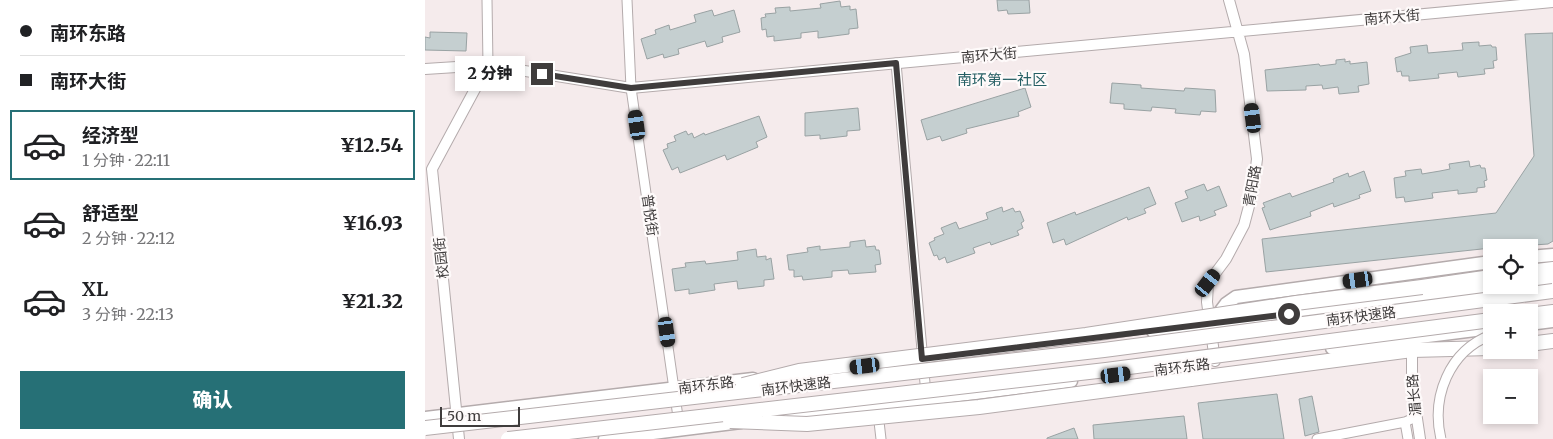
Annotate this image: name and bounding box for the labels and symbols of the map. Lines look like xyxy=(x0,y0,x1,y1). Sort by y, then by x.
street label: 南环大街 xyxy=(1363,6,1421,28)
street label: 南环大街 xyxy=(960,44,1018,66)
callout: 2 分钟 xyxy=(454,56,525,92)
route end xyxy=(531,63,553,85)
district label: 南环第一社区 xyxy=(957,70,1047,89)
car xyxy=(1243,102,1262,134)
car xyxy=(627,109,646,141)
street label: 青阳路 xyxy=(1239,164,1265,208)
street label: 普悦街 xyxy=(638,193,662,237)
street label: 校园街 xyxy=(430,236,452,280)
car xyxy=(1192,267,1223,299)
car xyxy=(1342,270,1373,290)
route start xyxy=(1278,303,1300,325)
street label: 南环快速路 xyxy=(1325,303,1397,329)
car xyxy=(657,316,676,348)
street label: 南环东路 xyxy=(1153,355,1211,379)
car xyxy=(849,357,880,375)
car xyxy=(1100,366,1131,384)
street label: 南环东路 xyxy=(677,373,735,397)
street label: 南环快速路 xyxy=(760,373,832,399)
street label: 湄长路 xyxy=(1403,373,1425,417)
scale bar xyxy=(440,404,520,427)

